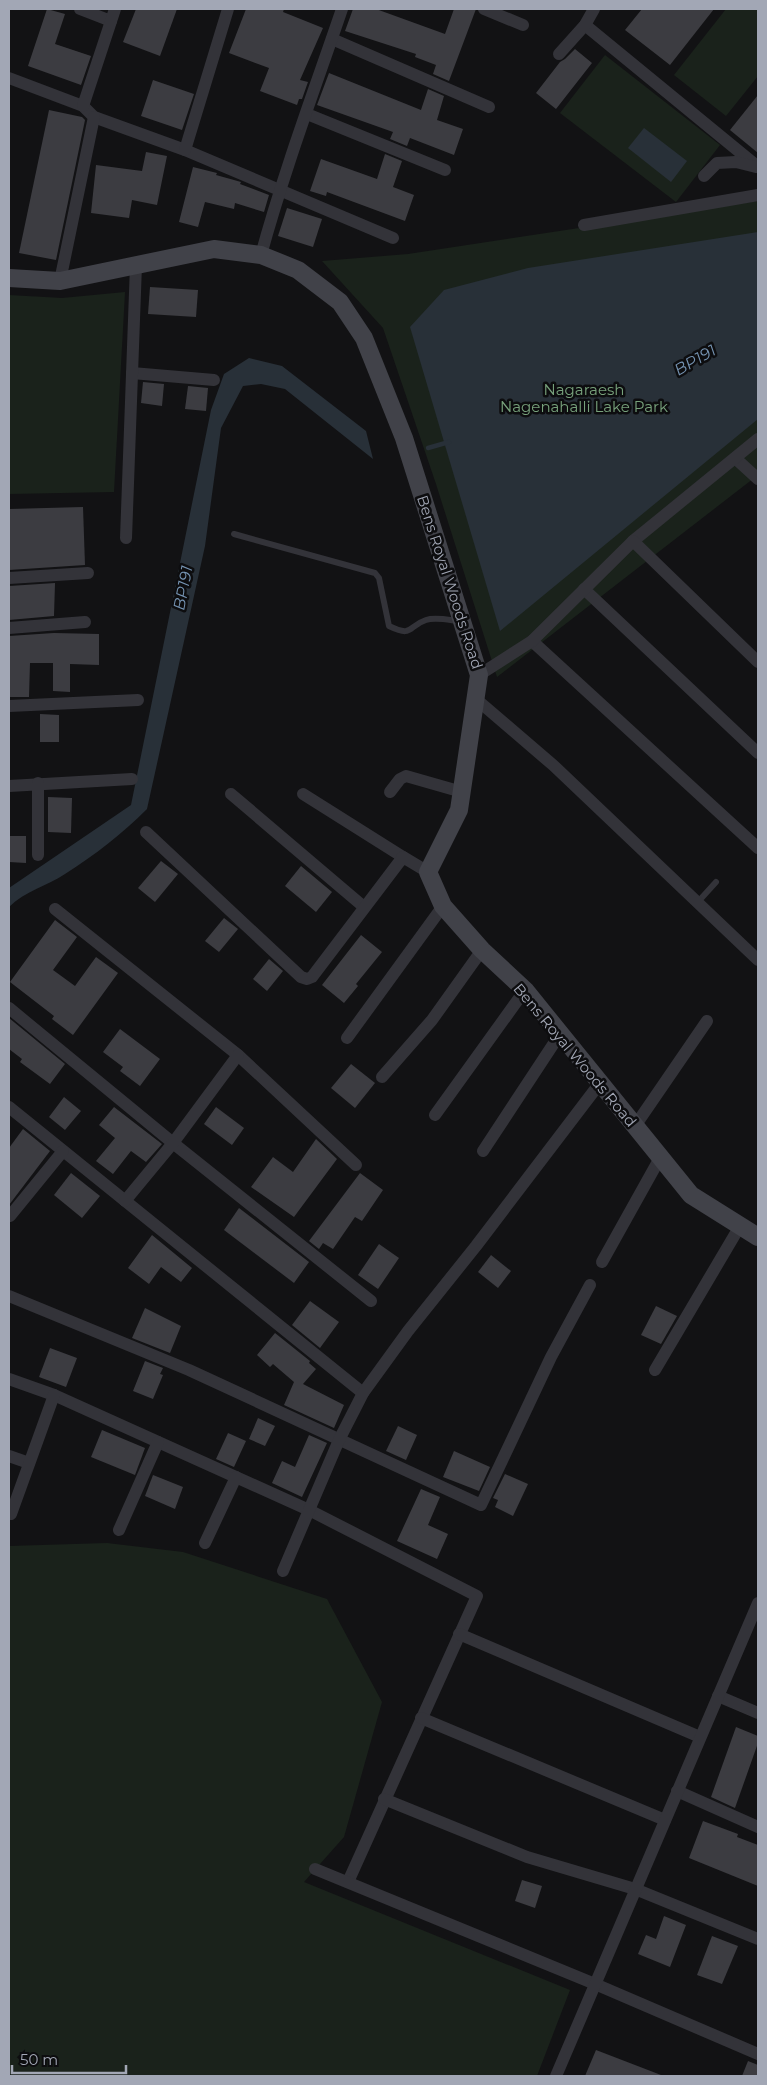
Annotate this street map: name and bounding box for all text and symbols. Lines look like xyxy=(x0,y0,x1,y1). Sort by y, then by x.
water label: BP191 xyxy=(671,340,719,379)
park label: Nagaraesh Nagenahalli Lake Park xyxy=(500,380,668,416)
street label: Bens Royal Woods Road xyxy=(413,493,487,671)
water label: BP191 xyxy=(169,564,197,612)
street label: Bens Royal Woods Road xyxy=(509,979,641,1131)
scale bar xyxy=(12,2042,126,2074)
text: 50 m xyxy=(20,2050,58,2069)

